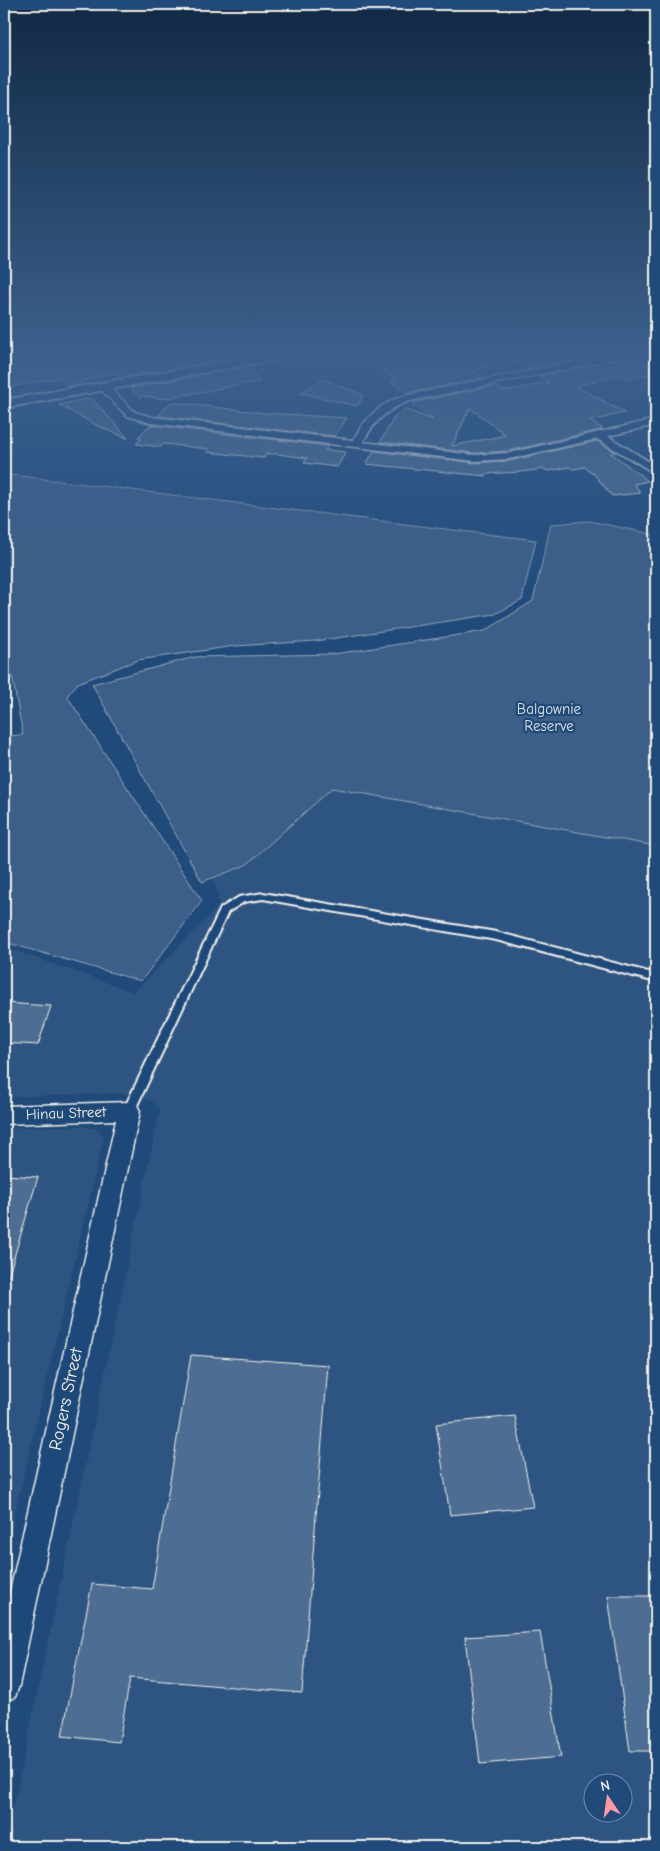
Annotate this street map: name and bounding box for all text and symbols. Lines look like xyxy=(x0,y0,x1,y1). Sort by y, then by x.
park label: Balgownie Reserve xyxy=(517,700,582,735)
street label: Hinau Street xyxy=(25,1103,107,1123)
street label: Rogers Street xyxy=(45,1345,87,1452)
north arrow xyxy=(582,1774,632,1824)
text: N xyxy=(599,1777,612,1795)

